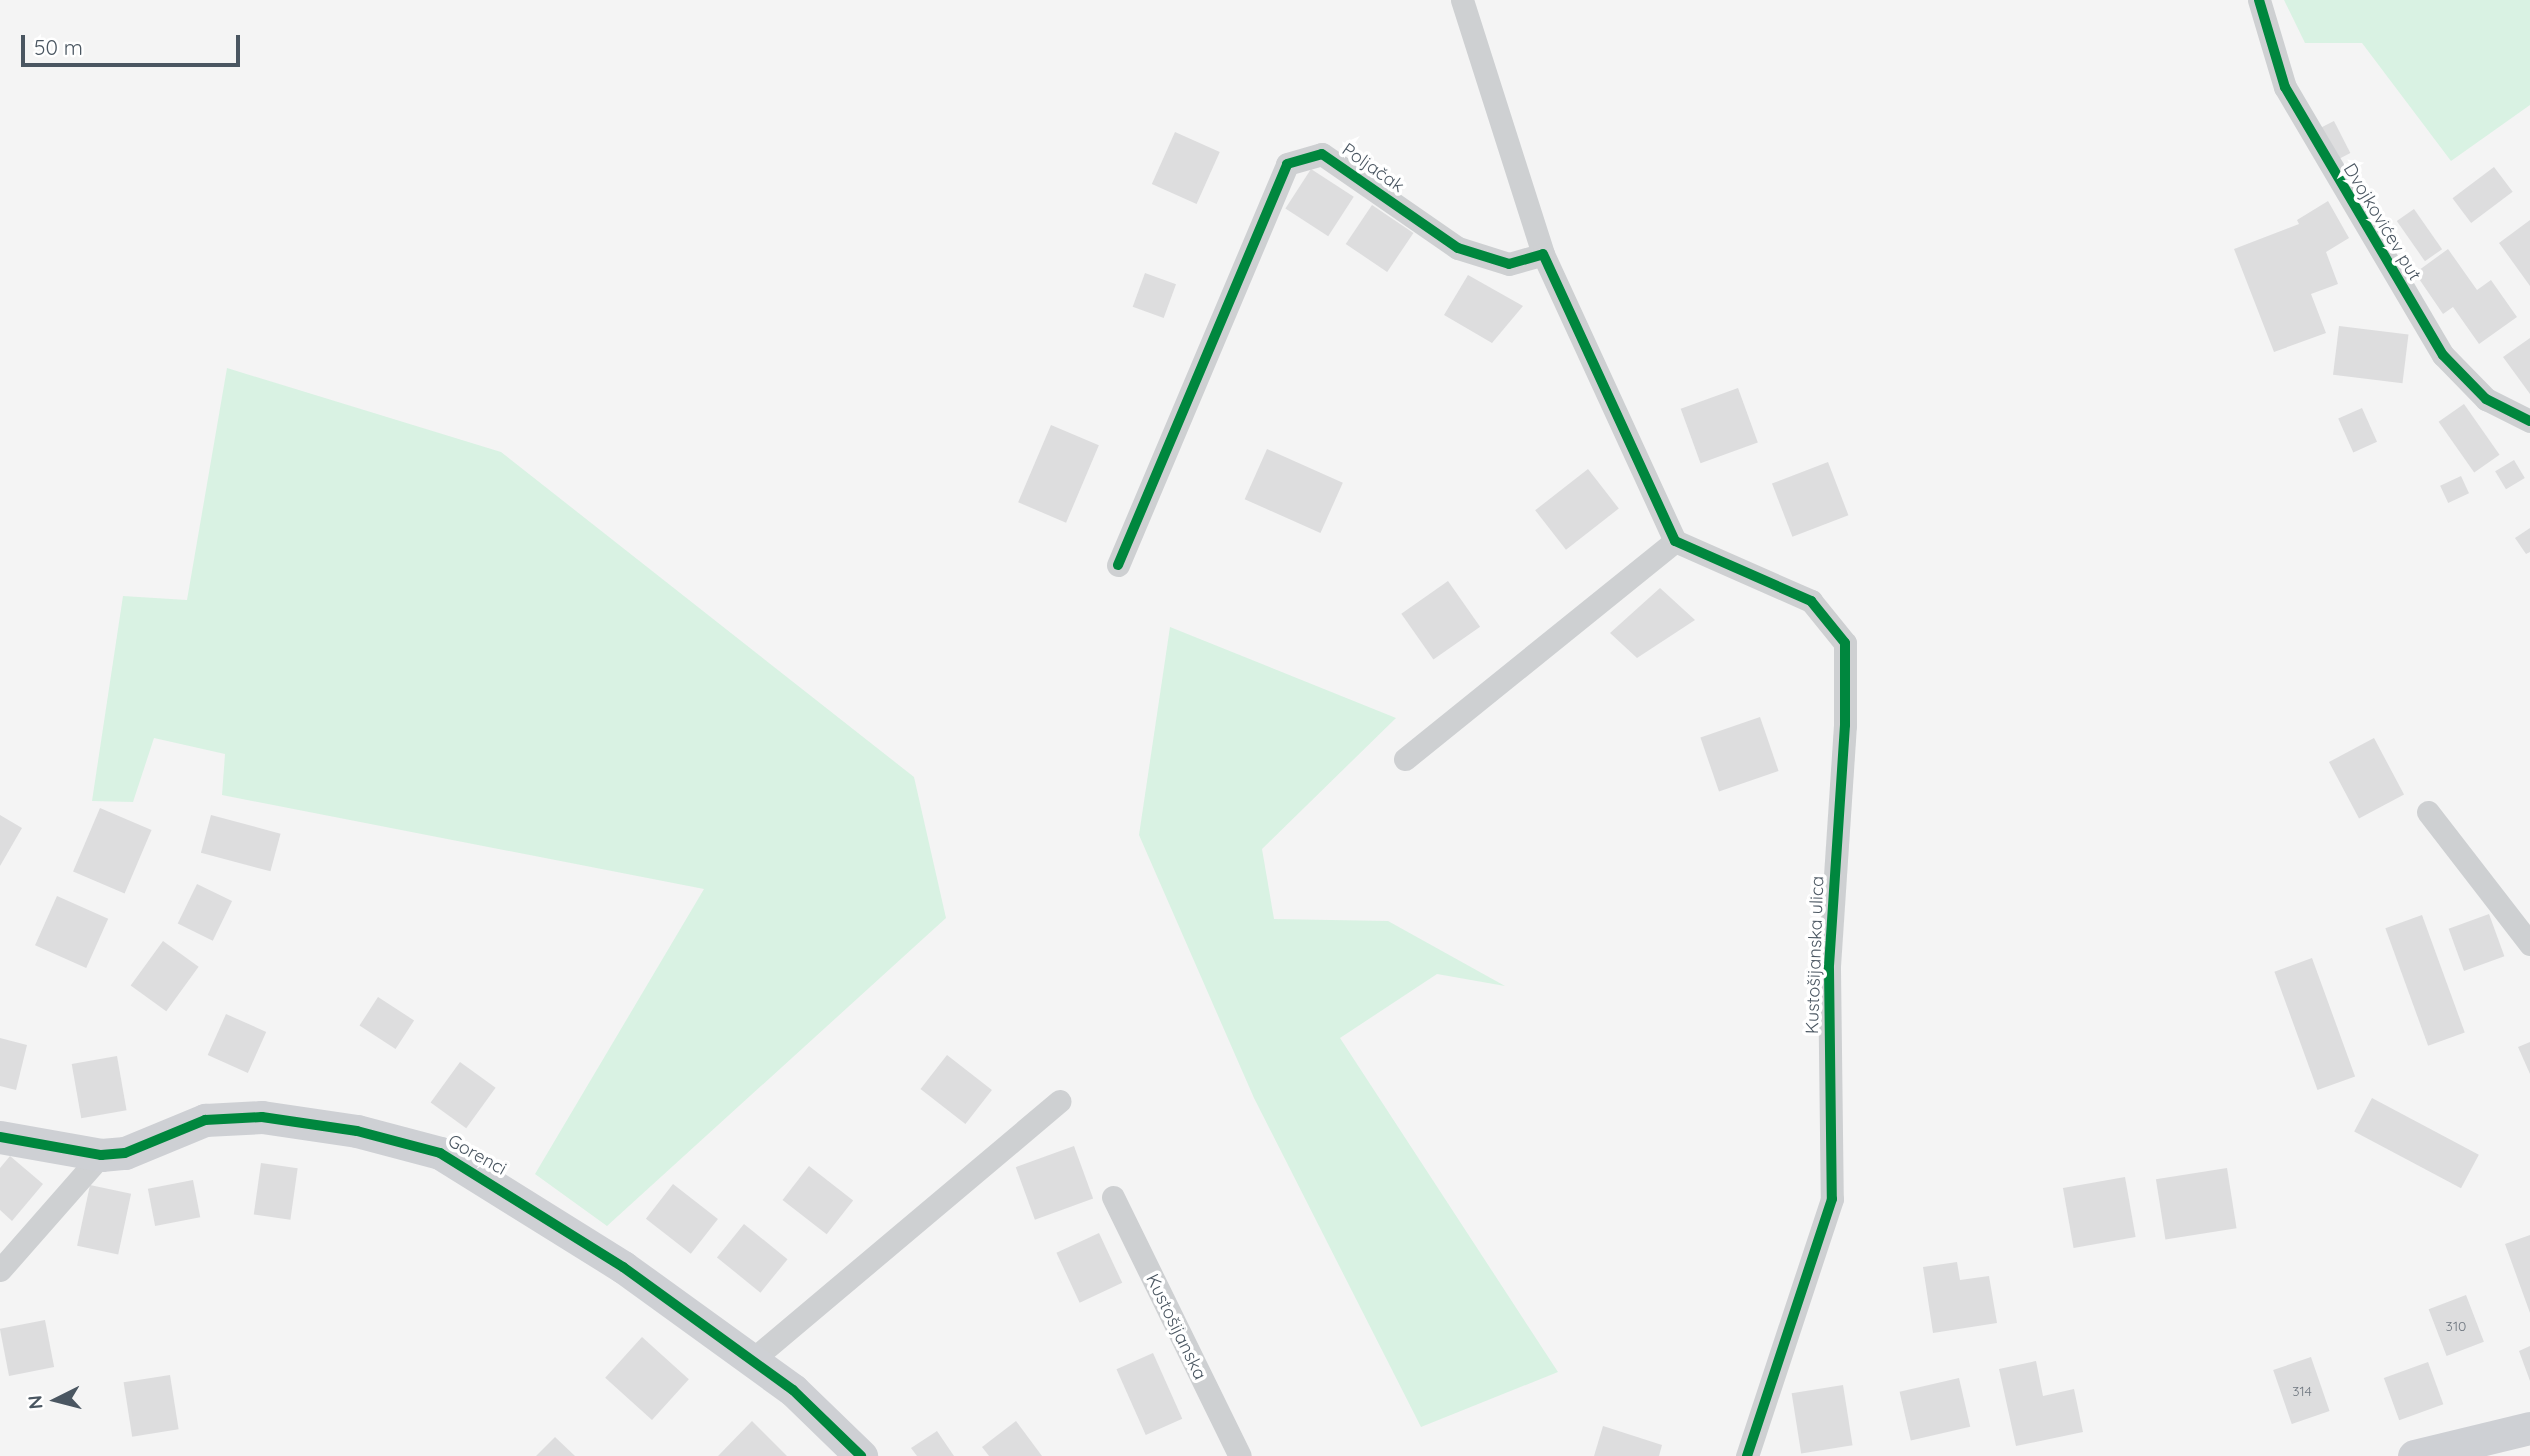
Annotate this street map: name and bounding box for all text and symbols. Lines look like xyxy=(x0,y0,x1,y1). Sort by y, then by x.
scale bar xyxy=(24,21,243,65)
text: 50 m xyxy=(34,34,83,60)
street label: Poljačak xyxy=(1338,139,1408,197)
street label: Dvojkovićev put xyxy=(2339,160,2425,284)
street label: Kustošijanska ulica xyxy=(1801,876,1829,1034)
street label: Gorenci xyxy=(444,1130,510,1180)
street label: Kustošijanska xyxy=(1141,1271,1211,1383)
house number: 310 xyxy=(2446,1318,2466,1334)
north arrow xyxy=(21,1365,91,1435)
house number: 314 xyxy=(2292,1383,2312,1399)
text: N xyxy=(22,1394,48,1410)

